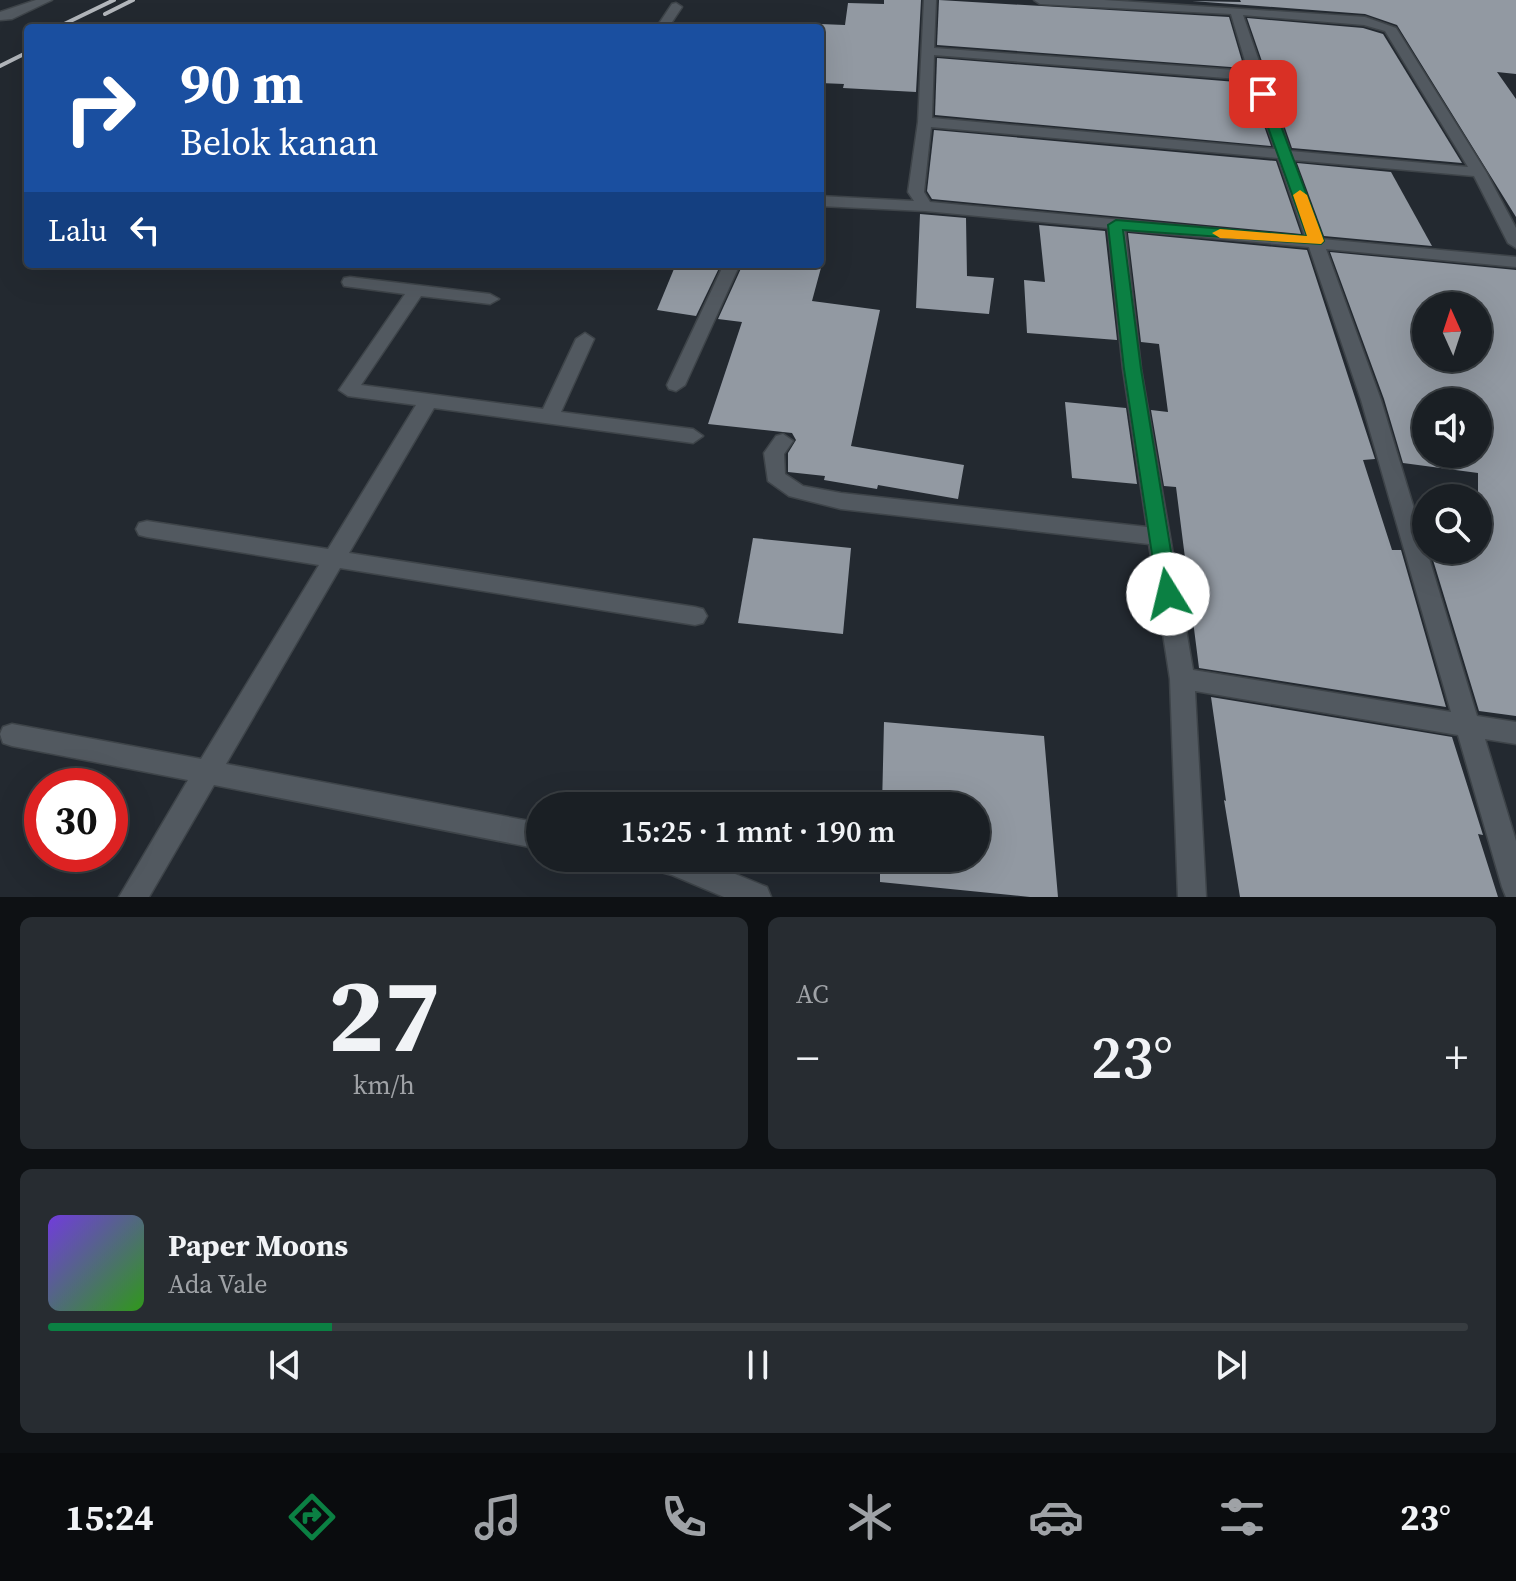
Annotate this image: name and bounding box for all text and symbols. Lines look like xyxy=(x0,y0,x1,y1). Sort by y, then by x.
text: 90 m xyxy=(180,45,303,122)
icon: right xyxy=(48,56,152,160)
pin xyxy=(1229,60,1297,128)
icon: arrive xyxy=(1241,72,1285,116)
text: Belok kanan xyxy=(180,118,378,167)
icon: left xyxy=(123,208,167,252)
text: Lalu xyxy=(48,210,107,251)
north arrow xyxy=(1412,292,1492,372)
map controls xyxy=(1412,292,1492,564)
button: sound xyxy=(1412,388,1492,468)
button: search xyxy=(1412,484,1492,564)
position arrow xyxy=(1126,552,1210,636)
speed limit sign: 30 xyxy=(24,768,128,872)
text: 15:25 · 1 mnt · 190 m xyxy=(621,811,895,852)
text: 27 xyxy=(328,943,440,1086)
text: AC xyxy=(796,976,829,1012)
text: 23° xyxy=(1091,1016,1173,1098)
text: − xyxy=(796,1027,819,1088)
text: + xyxy=(1445,1027,1468,1088)
text: km/h xyxy=(353,1067,415,1103)
text: Paper Moons xyxy=(168,1225,348,1266)
text: Ada Vale xyxy=(168,1266,267,1302)
icon: previous xyxy=(263,1343,307,1387)
icon: pause xyxy=(736,1343,780,1387)
icon: next xyxy=(1209,1343,1253,1387)
icon: directions xyxy=(284,1489,340,1545)
icon: music xyxy=(470,1489,526,1545)
icon: phone xyxy=(656,1489,712,1545)
icon: climate xyxy=(842,1489,898,1545)
icon: car xyxy=(1028,1489,1084,1545)
icon: filters xyxy=(1214,1489,1270,1545)
text: 15:24 xyxy=(65,1493,154,1542)
text: 23° xyxy=(1400,1493,1451,1542)

